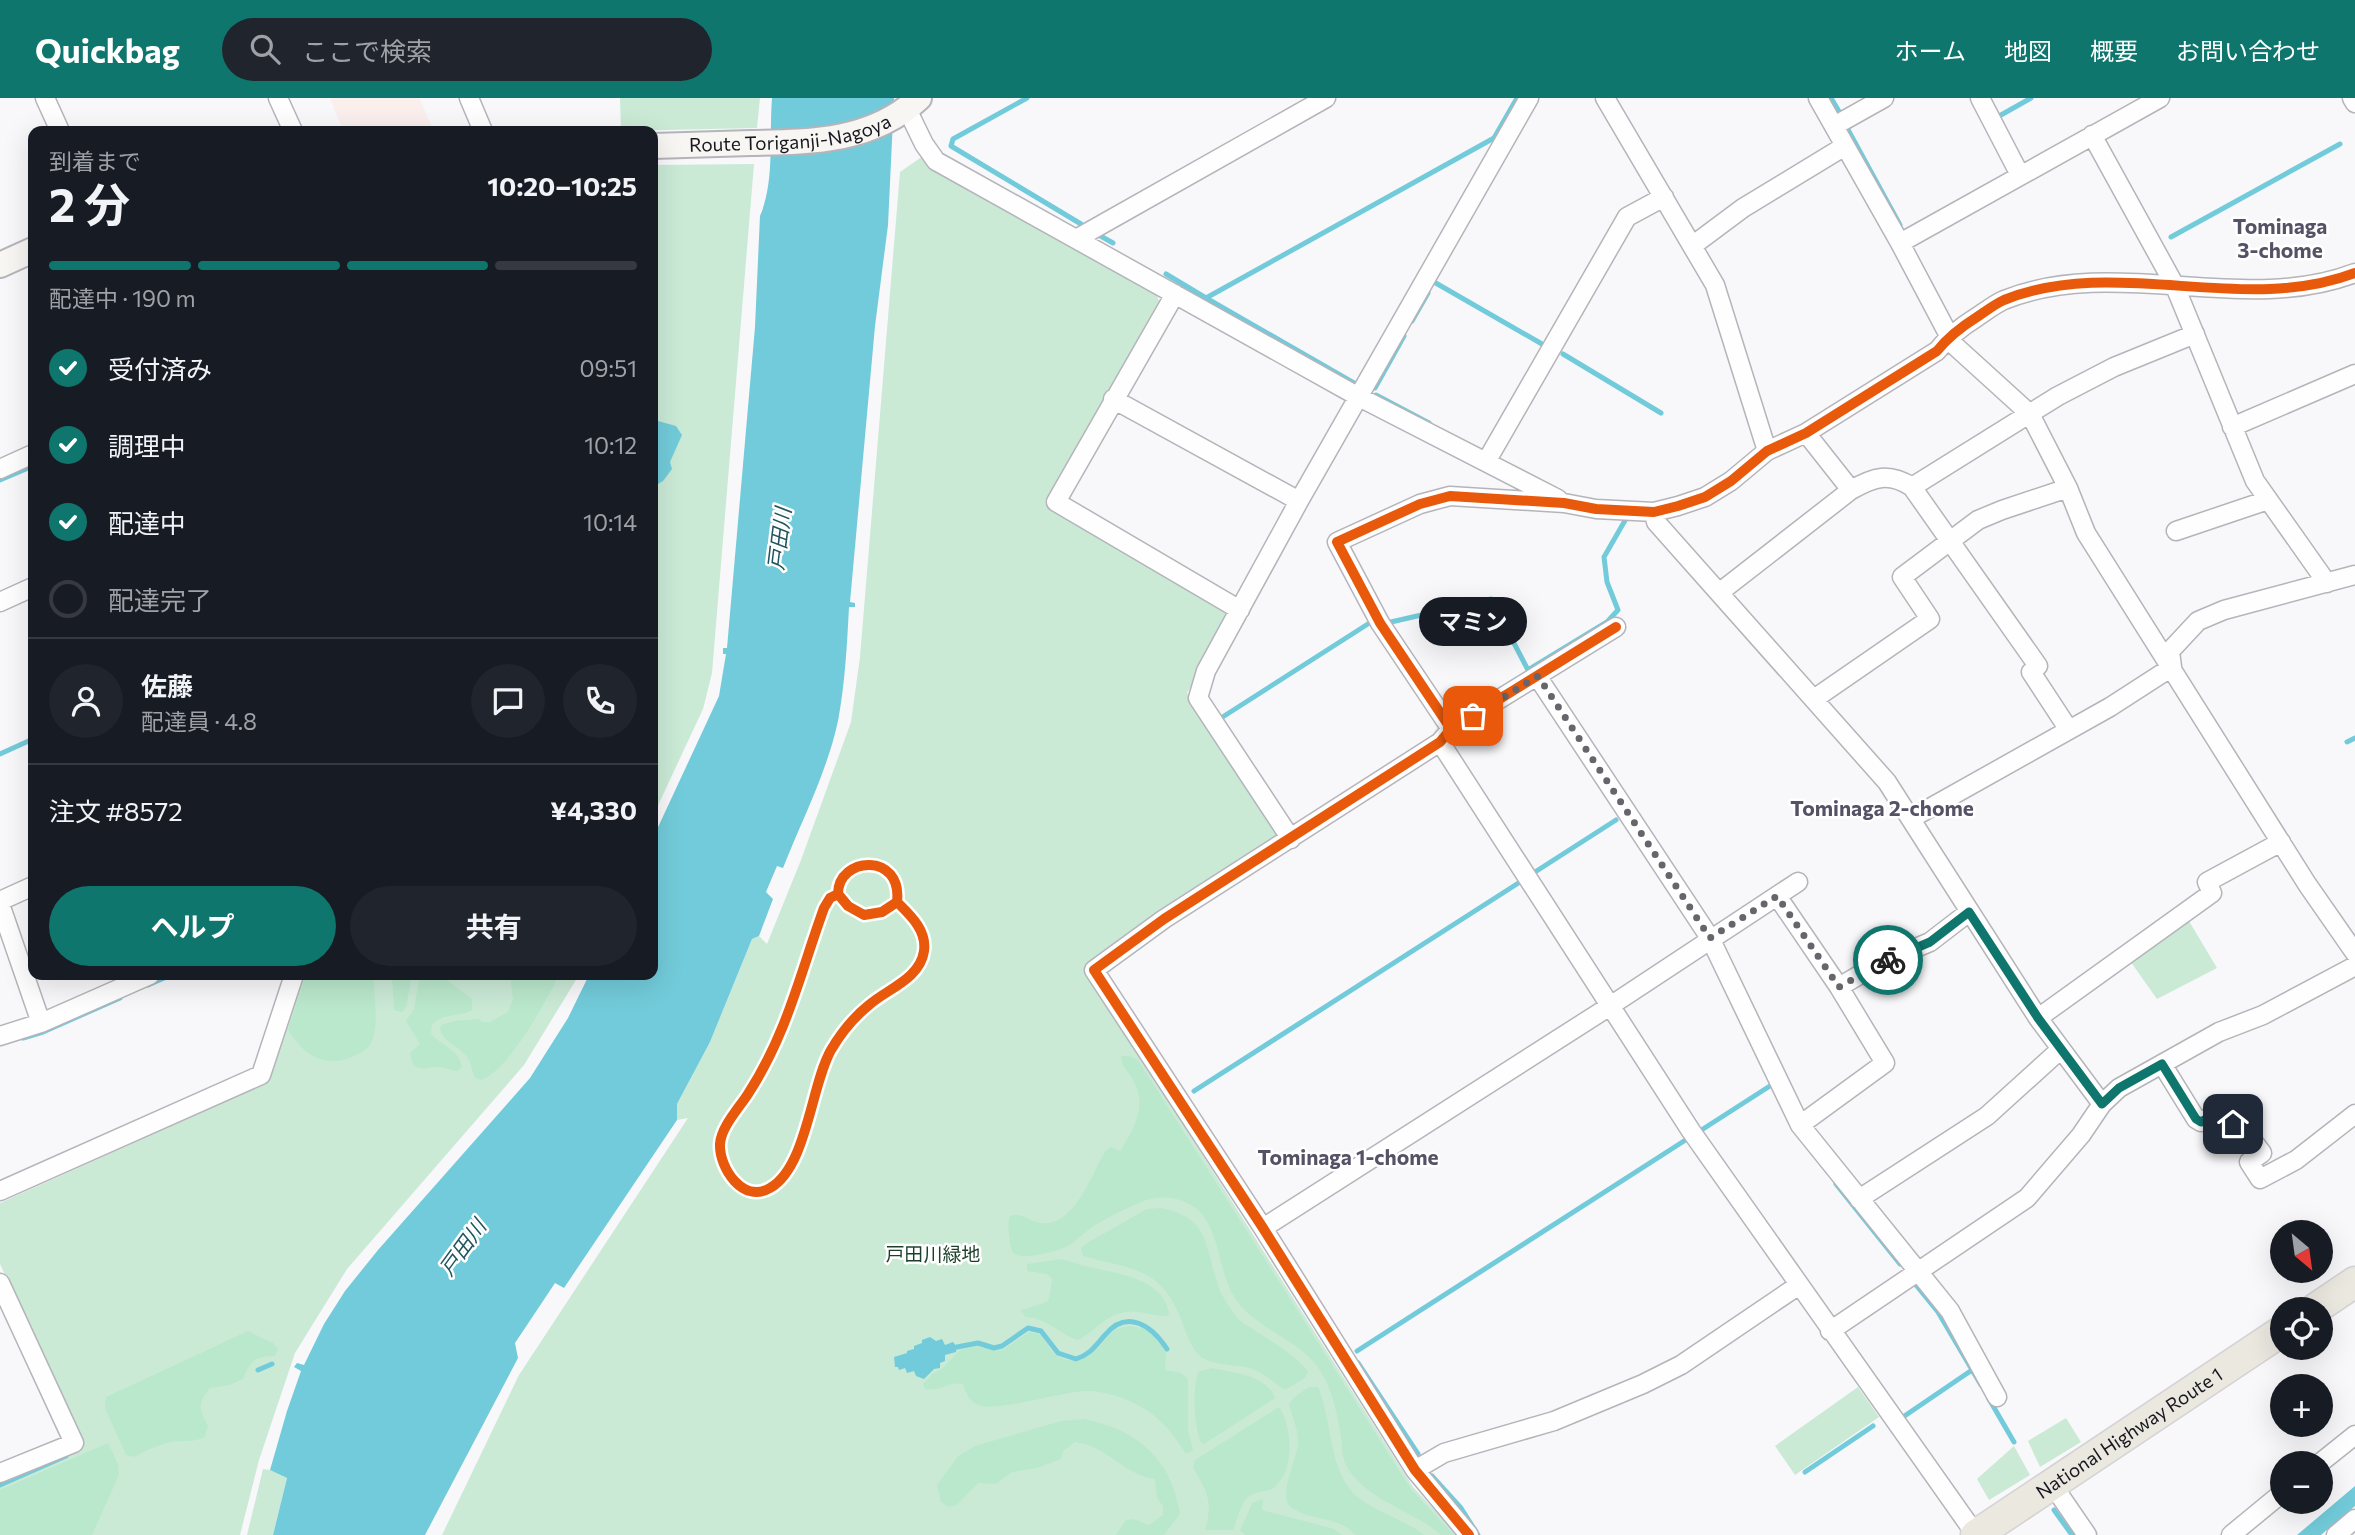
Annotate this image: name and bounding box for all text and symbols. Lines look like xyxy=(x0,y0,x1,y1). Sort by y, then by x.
search box xyxy=(222,18,712,81)
text: Quickbag xyxy=(35,29,180,70)
icon: search xyxy=(246,30,284,68)
text: ここで検索 xyxy=(302,35,432,66)
text: ホーム xyxy=(1895,36,1966,65)
text: 地図 xyxy=(2004,36,2052,65)
text: 概要 xyxy=(2090,36,2138,65)
text: お問い合わせ xyxy=(2176,36,2320,65)
street label: Route Toriganji-Nagoya xyxy=(689,109,894,156)
text: 到着まで xyxy=(49,147,141,175)
text: 10:20–10:25 xyxy=(487,170,637,201)
text: 2 分 xyxy=(49,175,130,231)
district label: Tominaga 3-chome xyxy=(2233,213,2327,262)
text: 配達中 · 190 m xyxy=(49,284,196,312)
icon: check xyxy=(49,349,87,387)
text: 受付済み xyxy=(108,353,212,384)
text: 09:51 xyxy=(580,354,637,382)
icon: check xyxy=(49,426,87,464)
text: 調理中 xyxy=(108,430,186,461)
text: 10:12 xyxy=(584,431,637,459)
icon: check xyxy=(49,503,87,541)
water label: 戸田川 xyxy=(762,504,795,572)
text: 配達中 xyxy=(108,507,186,538)
text: 10:14 xyxy=(583,508,637,536)
text: 配達完了 xyxy=(108,584,212,615)
callout: マミン xyxy=(1419,597,1527,646)
text: マミン xyxy=(1439,607,1508,635)
button: person xyxy=(49,664,123,738)
button: chat xyxy=(471,664,545,738)
button: phone xyxy=(563,664,637,738)
text: 佐藤 xyxy=(141,670,193,701)
pin xyxy=(1443,686,1503,746)
icon: bag xyxy=(1454,697,1492,735)
text: 配達員 · 4.8 xyxy=(141,707,257,735)
text: ¥4,330 xyxy=(550,794,637,825)
text: 注文 #8572 xyxy=(49,795,183,826)
district label: Tominaga 2-chome xyxy=(1790,795,1974,820)
button: ヘルプ xyxy=(49,886,336,966)
button: 共有 xyxy=(350,886,637,966)
courier xyxy=(1853,925,1923,995)
icon: bike xyxy=(1869,941,1907,979)
pin xyxy=(2203,1094,2263,1154)
icon: home xyxy=(2214,1105,2252,1143)
district label: Tominaga 1-chome xyxy=(1257,1144,1439,1169)
water label: 戸田川 xyxy=(433,1213,492,1280)
north arrow xyxy=(2270,1220,2333,1283)
map controls xyxy=(2270,1220,2333,1514)
park label: 戸田川緑地 xyxy=(885,1242,981,1265)
button: locate xyxy=(2270,1297,2333,1360)
street label: National Highway Route 1 xyxy=(2031,1362,2227,1503)
button: + xyxy=(2270,1374,2333,1437)
button: − xyxy=(2270,1451,2333,1514)

